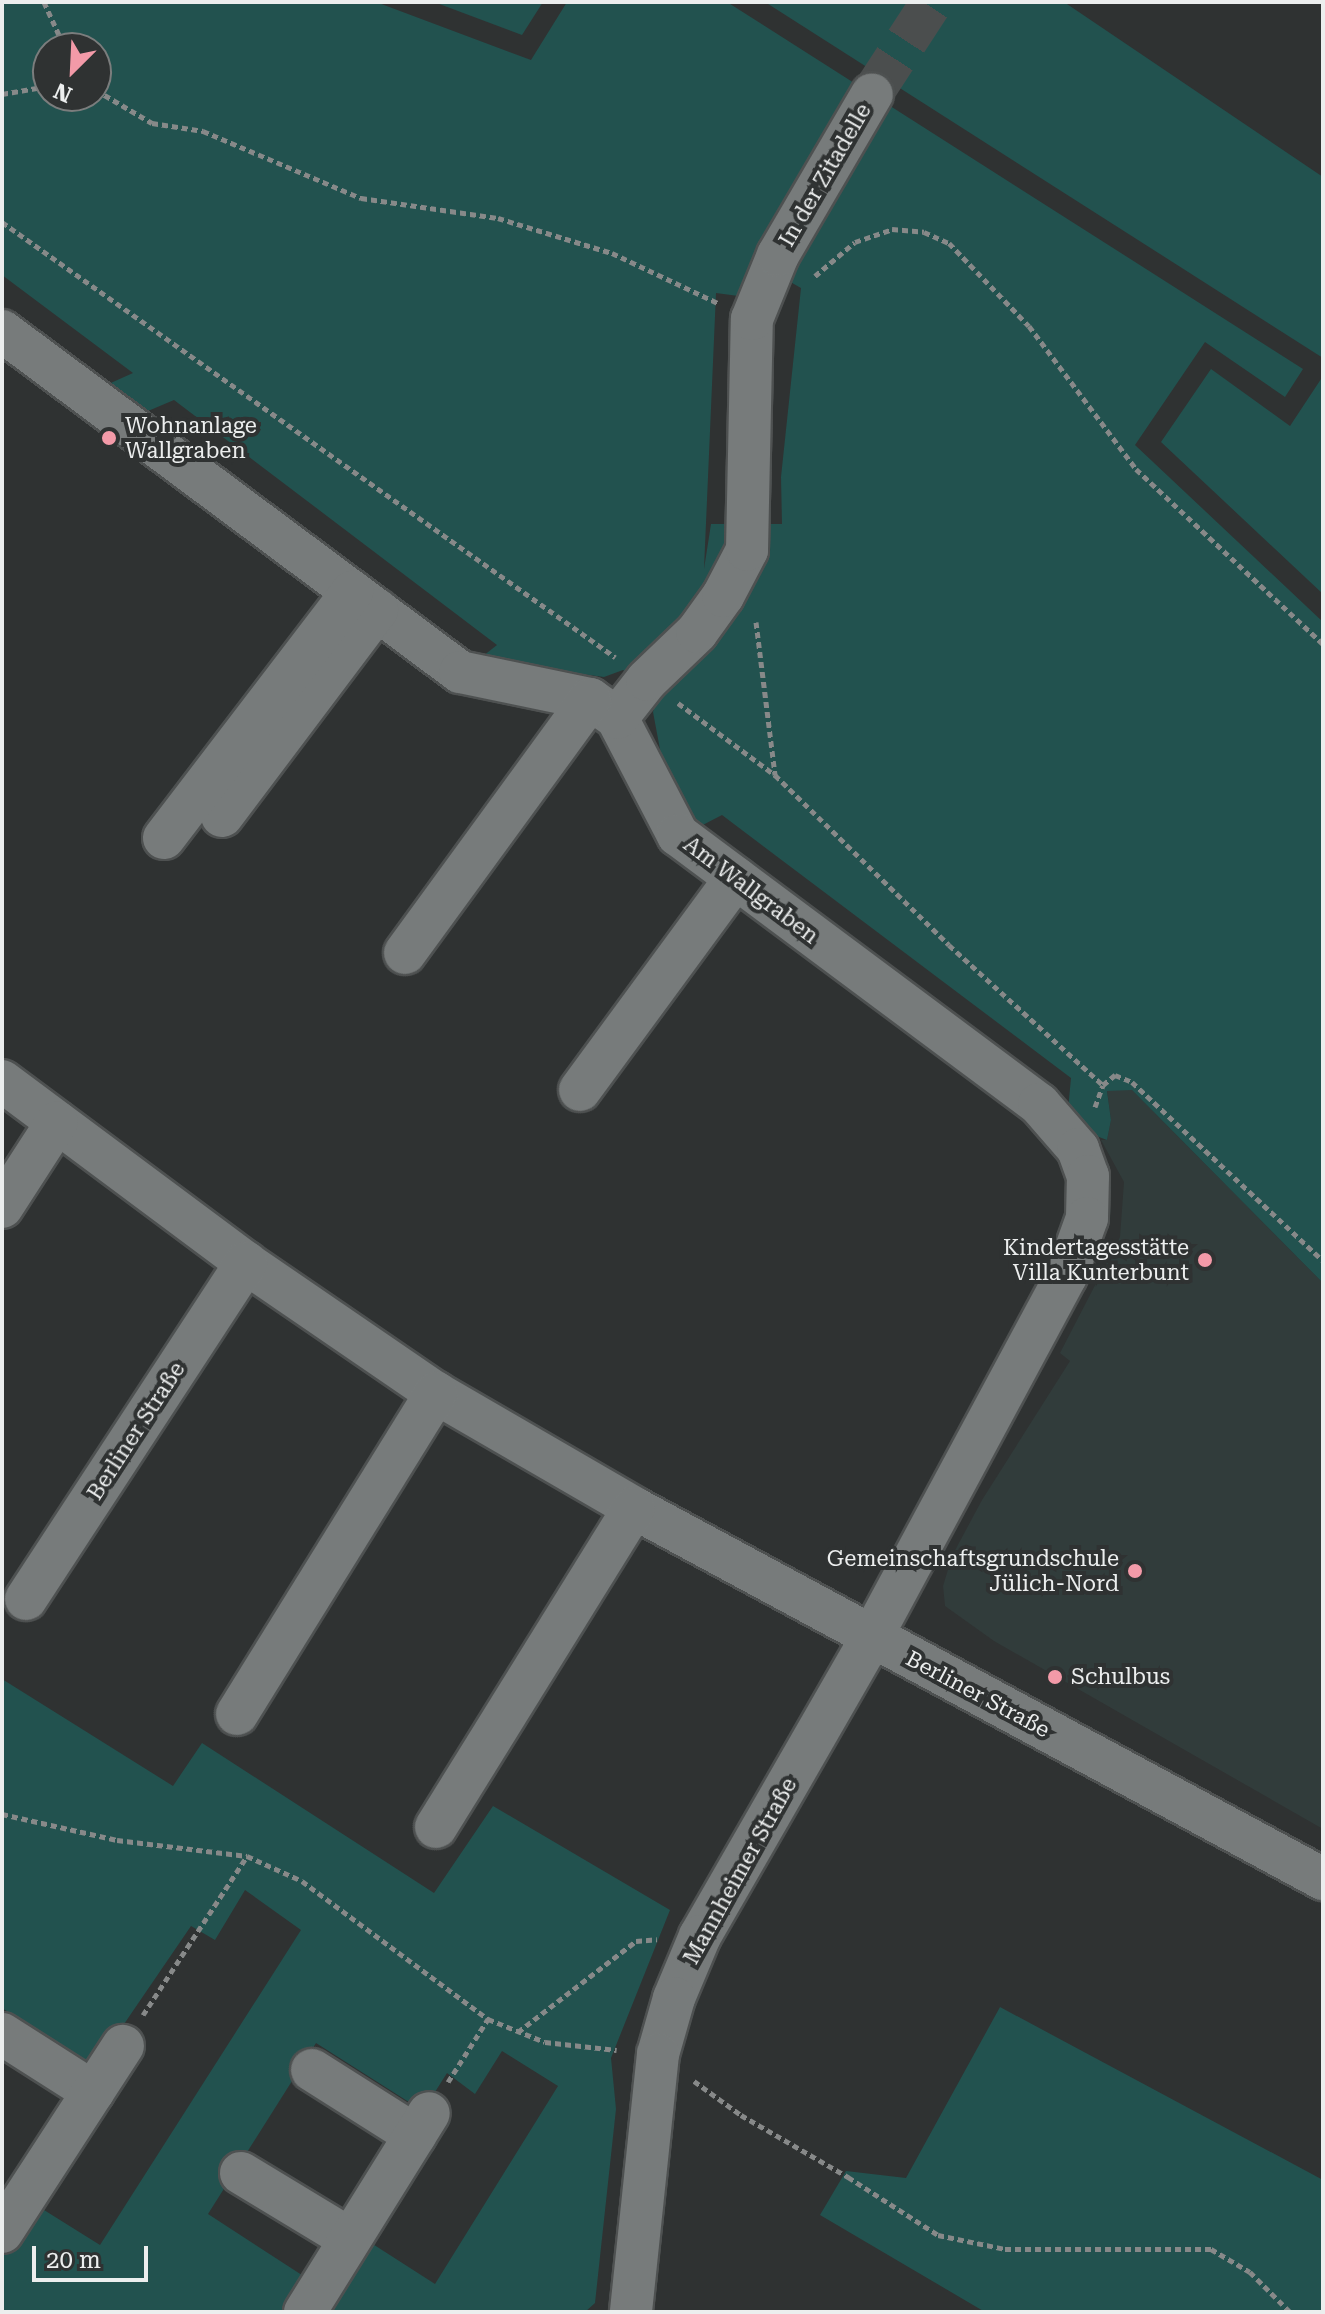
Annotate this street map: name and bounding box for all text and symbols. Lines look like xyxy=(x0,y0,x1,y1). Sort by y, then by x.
north arrow xyxy=(32,32,112,112)
text: N xyxy=(50,78,76,107)
street label: In der Zitadelle xyxy=(773,99,877,251)
place label: Wohnanlage Wallgraben xyxy=(125,412,257,464)
marker: Wohnanlage Wallgraben xyxy=(100,429,118,447)
street label: Am Wallgraben xyxy=(679,831,823,949)
place label: Kindertagesstätte Villa Kunterbunt xyxy=(1003,1234,1189,1286)
marker: Kindertagesstätte Villa Kunterbunt xyxy=(1196,1251,1214,1269)
street label: Berliner Straße xyxy=(82,1357,190,1505)
place label: Gemeinschaftsgrundschule Jülich-Nord xyxy=(827,1545,1119,1596)
marker: Gemeinschaftsgrundschule Jülich-Nord xyxy=(1126,1562,1144,1580)
street label: Berliner Straße xyxy=(902,1645,1054,1743)
place label: Schulbus xyxy=(1071,1664,1170,1690)
marker: Schulbus xyxy=(1046,1668,1064,1686)
street label: Mannheimer Straße xyxy=(678,1773,802,1969)
scale bar xyxy=(36,2230,152,2280)
text: 20 m xyxy=(46,2246,101,2274)

